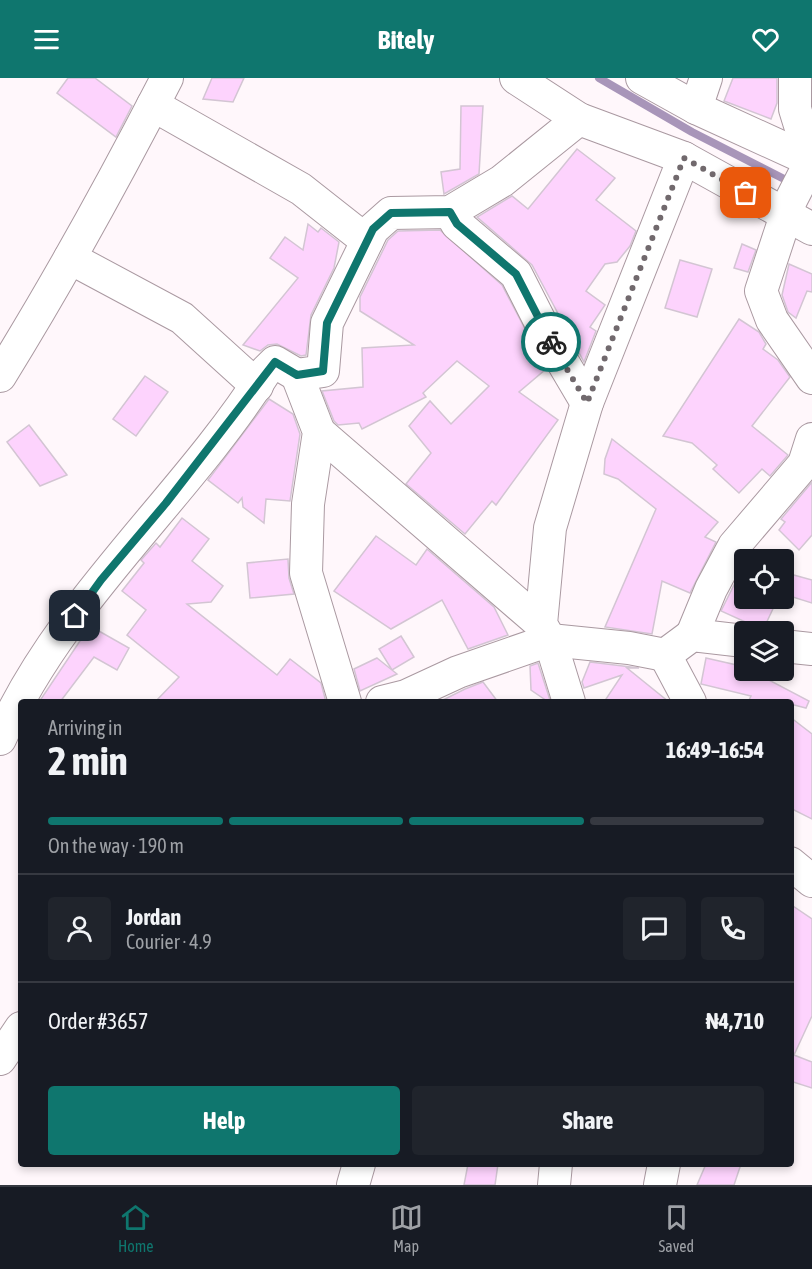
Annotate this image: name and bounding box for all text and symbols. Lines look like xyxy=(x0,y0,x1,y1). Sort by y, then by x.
icon: menu xyxy=(30,23,63,56)
icon: heart xyxy=(749,23,782,56)
text: Bitely xyxy=(378,24,434,55)
pin xyxy=(720,167,771,218)
icon: bag xyxy=(729,176,762,209)
courier xyxy=(521,312,581,372)
icon: bike xyxy=(535,326,568,359)
map controls xyxy=(734,549,794,681)
button: locate xyxy=(734,549,794,609)
pin xyxy=(49,590,100,641)
icon: home xyxy=(58,599,91,632)
button: layers xyxy=(734,621,794,681)
text: Arriving in xyxy=(48,716,122,739)
text: 16:49–16:54 xyxy=(666,737,764,763)
text: 2 min xyxy=(48,739,128,783)
text: On the way · 190 m xyxy=(48,834,184,857)
button: person xyxy=(48,897,111,960)
button: chat xyxy=(623,897,686,960)
button: phone xyxy=(701,897,764,960)
text: Jordan xyxy=(126,904,181,930)
text: Courier · 4.9 xyxy=(126,930,212,953)
text: Order #3657 xyxy=(48,1008,148,1034)
text: ₦4,710 xyxy=(706,1008,764,1034)
button: Help xyxy=(48,1086,400,1155)
button: Share xyxy=(412,1086,764,1155)
tab: Home xyxy=(118,1201,154,1255)
tab: Map xyxy=(390,1201,423,1255)
tab: Saved xyxy=(659,1201,694,1255)

